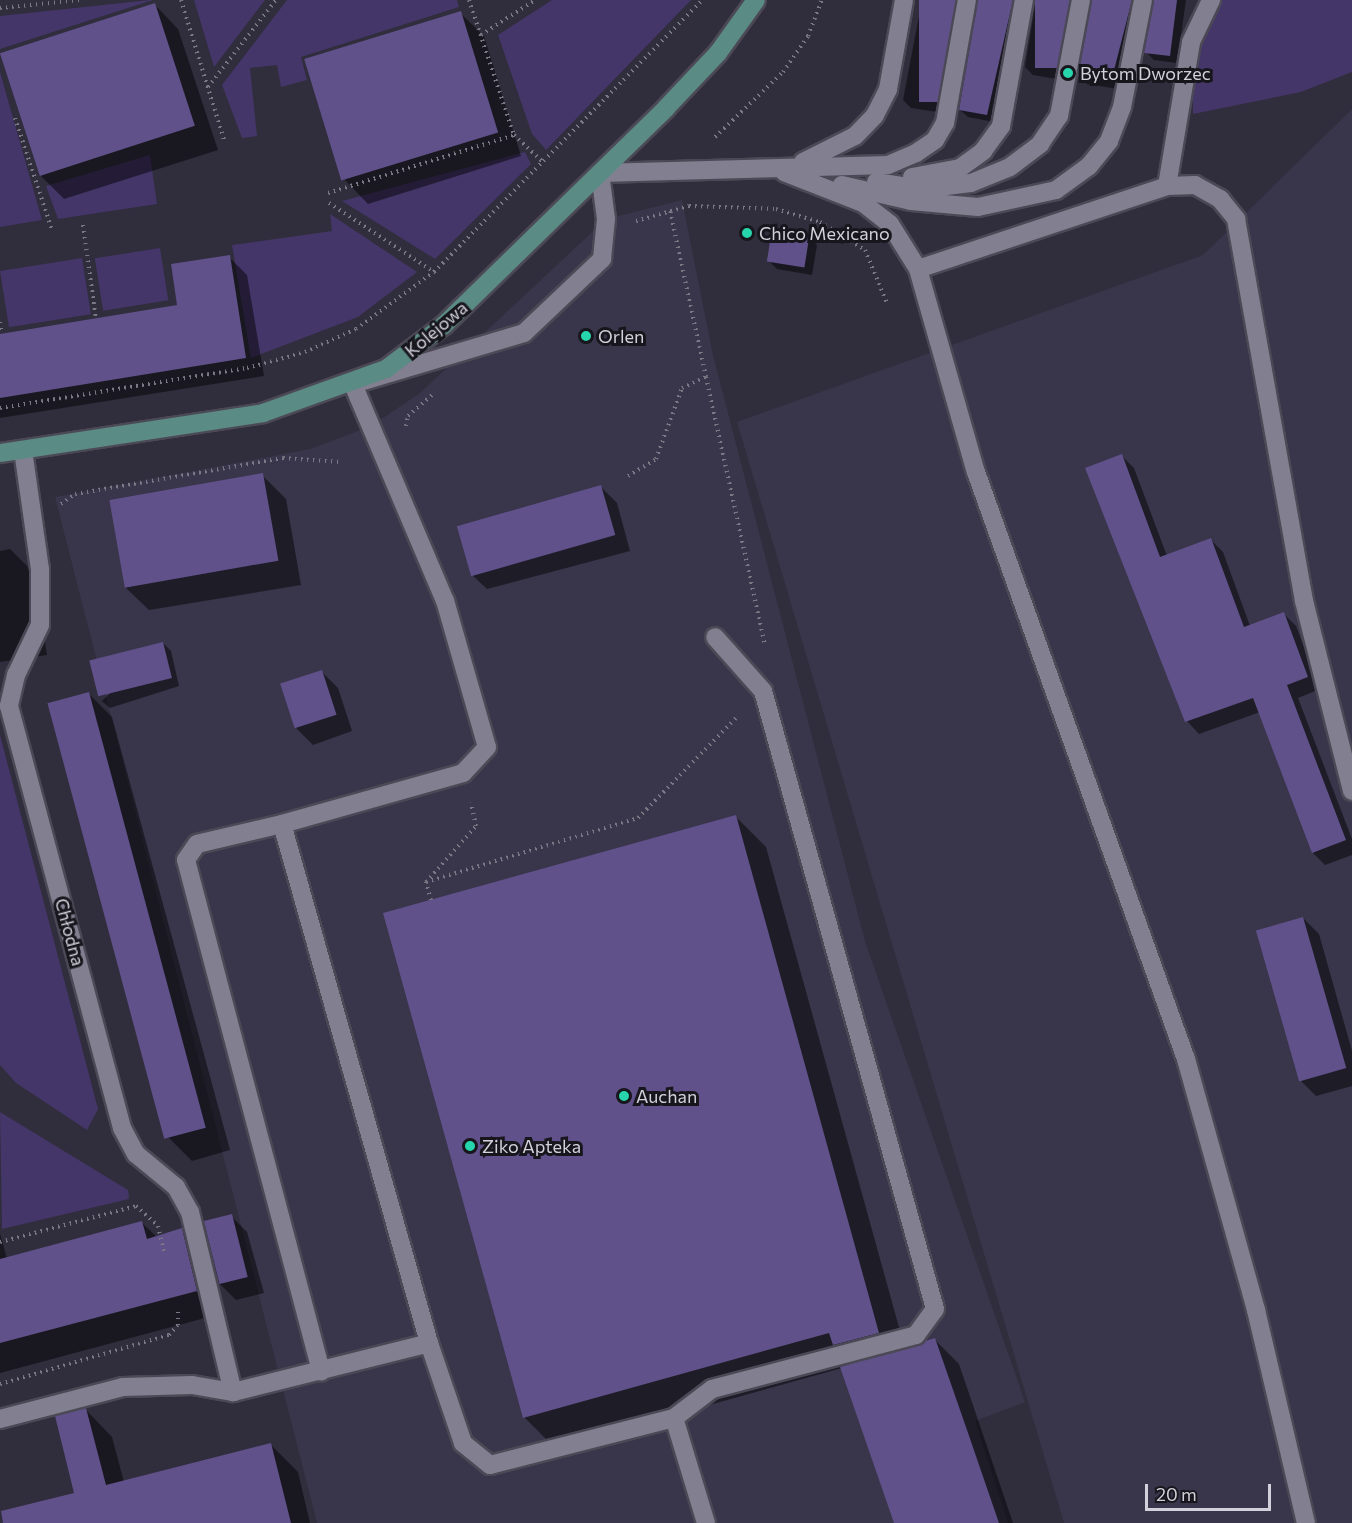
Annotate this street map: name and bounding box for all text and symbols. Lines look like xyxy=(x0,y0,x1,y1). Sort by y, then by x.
place label: Bytom Dworzec xyxy=(1080,62,1211,84)
marker: Bytom Dworzec xyxy=(1061,66,1075,80)
place label: Chico Mexicano xyxy=(759,222,890,244)
marker: Chico Mexicano xyxy=(740,226,754,240)
street label: Kolejowa xyxy=(400,297,472,361)
place label: Orlen xyxy=(598,325,644,347)
marker: Orlen xyxy=(579,329,593,343)
street label: Chłodna xyxy=(51,896,89,968)
place label: Auchan xyxy=(636,1085,697,1107)
marker: Auchan xyxy=(617,1089,631,1103)
place label: Ziko Apteka xyxy=(482,1135,581,1157)
marker: Ziko Apteka xyxy=(463,1139,477,1153)
scale bar xyxy=(1148,1472,1274,1510)
text: 20 m xyxy=(1156,1483,1197,1505)

